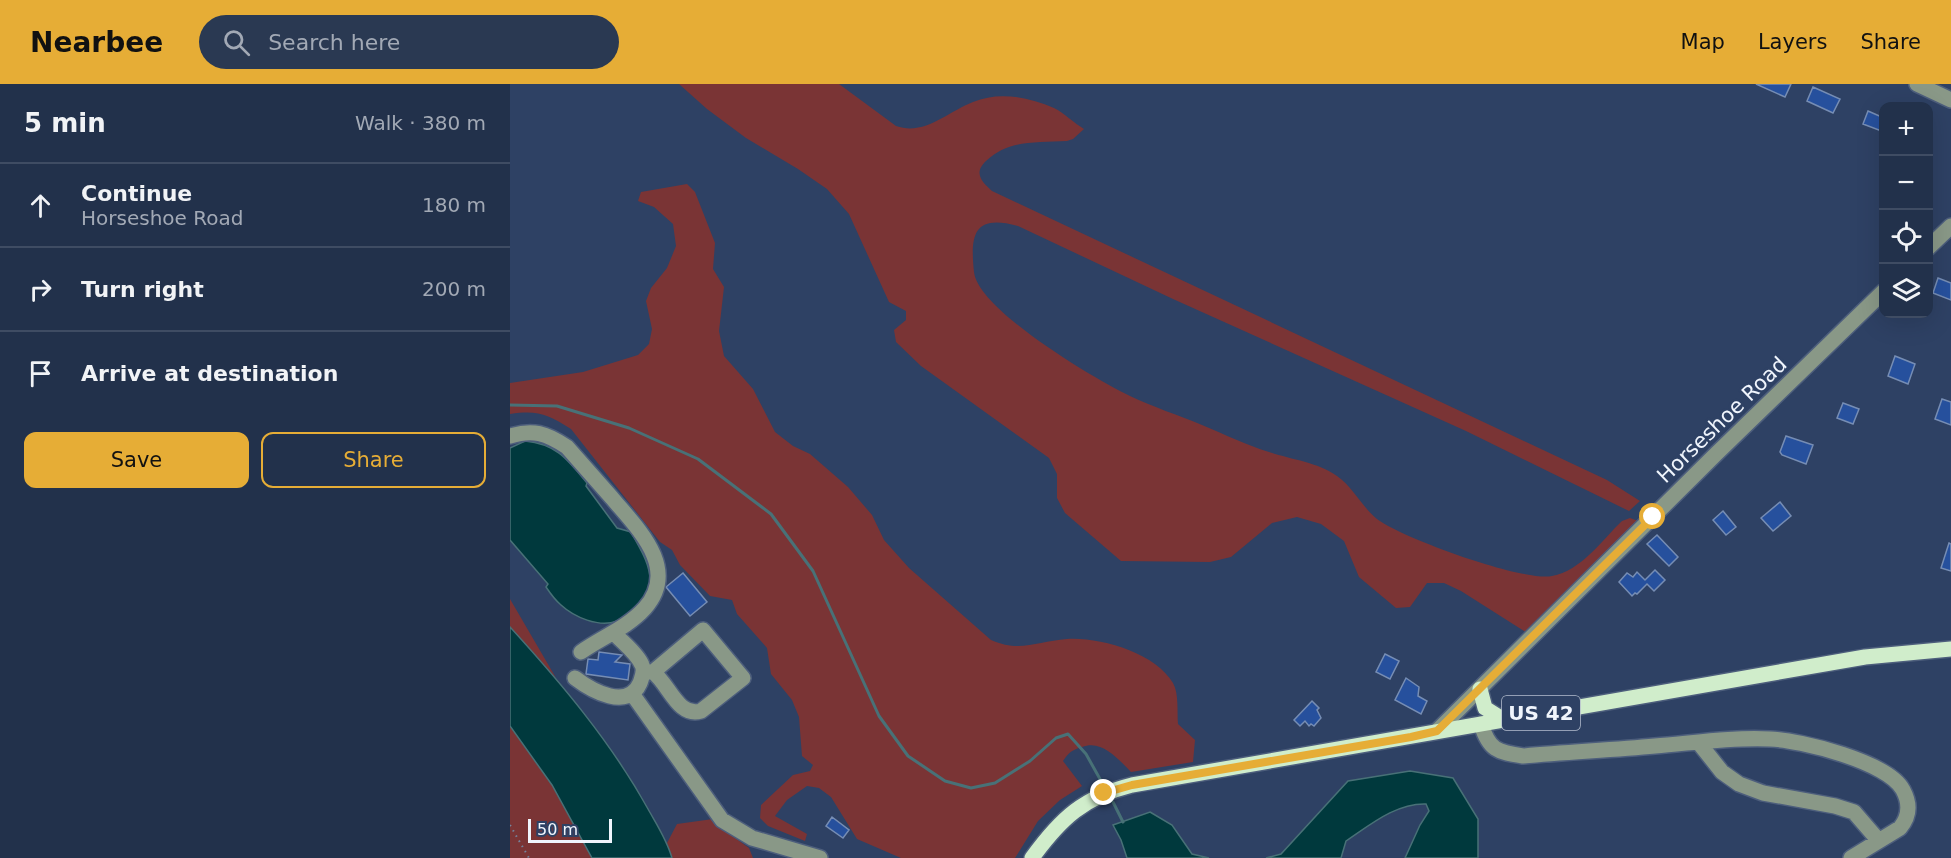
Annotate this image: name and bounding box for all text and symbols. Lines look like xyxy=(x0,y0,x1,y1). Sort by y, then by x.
search box xyxy=(199,15,619,69)
text: Nearbee xyxy=(30,26,163,59)
icon: search xyxy=(220,26,253,59)
text: Search here xyxy=(268,30,400,55)
text: Map xyxy=(1681,30,1725,54)
text: Layers xyxy=(1758,30,1827,54)
text: Share xyxy=(1860,30,1921,54)
map controls xyxy=(1879,102,1933,318)
button: + xyxy=(1879,102,1933,156)
text: 5 min xyxy=(24,108,106,138)
text: Walk · 380 m xyxy=(355,111,486,135)
button: − xyxy=(1879,156,1933,210)
text: Continue xyxy=(81,181,192,206)
icon: ahead xyxy=(24,189,57,222)
text: 180 m xyxy=(422,193,486,217)
text: Horseshoe Road xyxy=(81,206,243,230)
button: locate xyxy=(1879,210,1933,264)
button: layers xyxy=(1879,264,1933,318)
icon: right xyxy=(24,273,57,306)
text: Turn right xyxy=(81,277,204,302)
text: 200 m xyxy=(422,277,486,301)
street label: Horseshoe Road xyxy=(1652,352,1792,488)
icon: arrive xyxy=(24,357,57,390)
text: Arrive at destination xyxy=(81,361,338,386)
button: Save xyxy=(24,432,249,488)
button: Share xyxy=(261,432,486,488)
route start xyxy=(1639,503,1665,529)
road number: US 42 xyxy=(1502,696,1580,730)
route end xyxy=(1090,779,1116,805)
scale bar xyxy=(528,816,612,844)
text: 50 m xyxy=(537,820,578,839)

